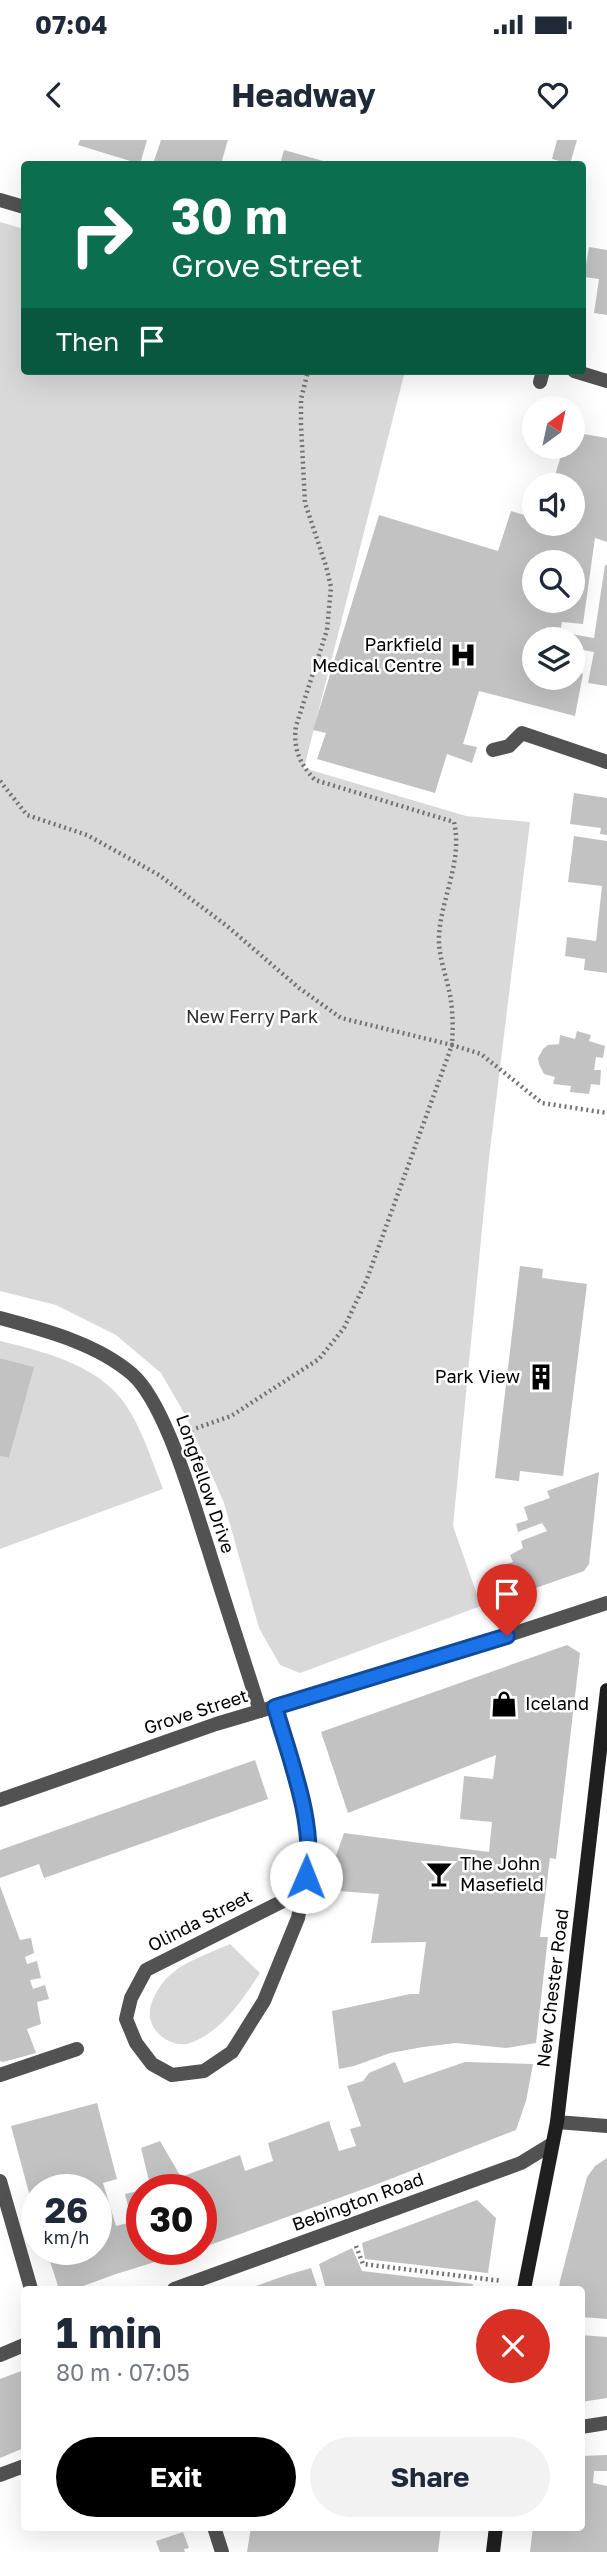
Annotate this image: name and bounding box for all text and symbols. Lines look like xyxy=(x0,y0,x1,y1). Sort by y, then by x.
text: 07:04 xyxy=(35,9,108,40)
icon: back xyxy=(35,76,73,114)
text: Headway xyxy=(231,76,376,114)
icon: heart xyxy=(534,76,572,114)
text: 30 m xyxy=(171,186,288,245)
icon: right xyxy=(56,189,147,280)
text: Grove Street xyxy=(171,246,363,284)
icon: arrive xyxy=(133,322,171,360)
text: Then xyxy=(56,326,119,357)
north arrow xyxy=(522,396,584,458)
map controls xyxy=(522,396,585,690)
button: sound xyxy=(522,473,585,536)
button: search xyxy=(522,550,585,613)
button: layers xyxy=(522,627,585,690)
place label: Parkfield Medical Centre xyxy=(312,633,442,676)
hospital icon: Parkfield Medical Centre xyxy=(448,640,478,670)
park label: New Ferry Park xyxy=(186,1005,318,1027)
building icon: Park View xyxy=(526,1362,556,1392)
place label: Park View xyxy=(435,1365,520,1387)
street label: Longfellow Drive xyxy=(172,1411,240,1556)
pin xyxy=(477,1564,537,1636)
icon: arrive xyxy=(488,1575,526,1613)
street label: Grove Street xyxy=(141,1684,250,1738)
shop icon: Iceland xyxy=(489,1689,519,1719)
place label: Iceland xyxy=(525,1692,589,1714)
position arrow xyxy=(269,1840,343,1914)
place label: The John Masefield xyxy=(460,1852,544,1895)
bar icon: The John Masefield xyxy=(424,1859,454,1889)
street label: Olinda Street xyxy=(144,1884,255,1956)
street label: New Chester Road xyxy=(531,1907,573,2068)
street label: Bebington Road xyxy=(289,2167,426,2235)
speed limit sign: 30 xyxy=(126,2174,217,2265)
text: 26 xyxy=(45,2189,88,2231)
text: km/h xyxy=(44,2226,89,2248)
text: 1 min xyxy=(56,2307,162,2357)
button: close xyxy=(476,2309,550,2383)
text: 80 m · 07:05 xyxy=(56,2358,190,2386)
button: Exit xyxy=(56,2437,296,2517)
button: Share xyxy=(310,2437,550,2517)

